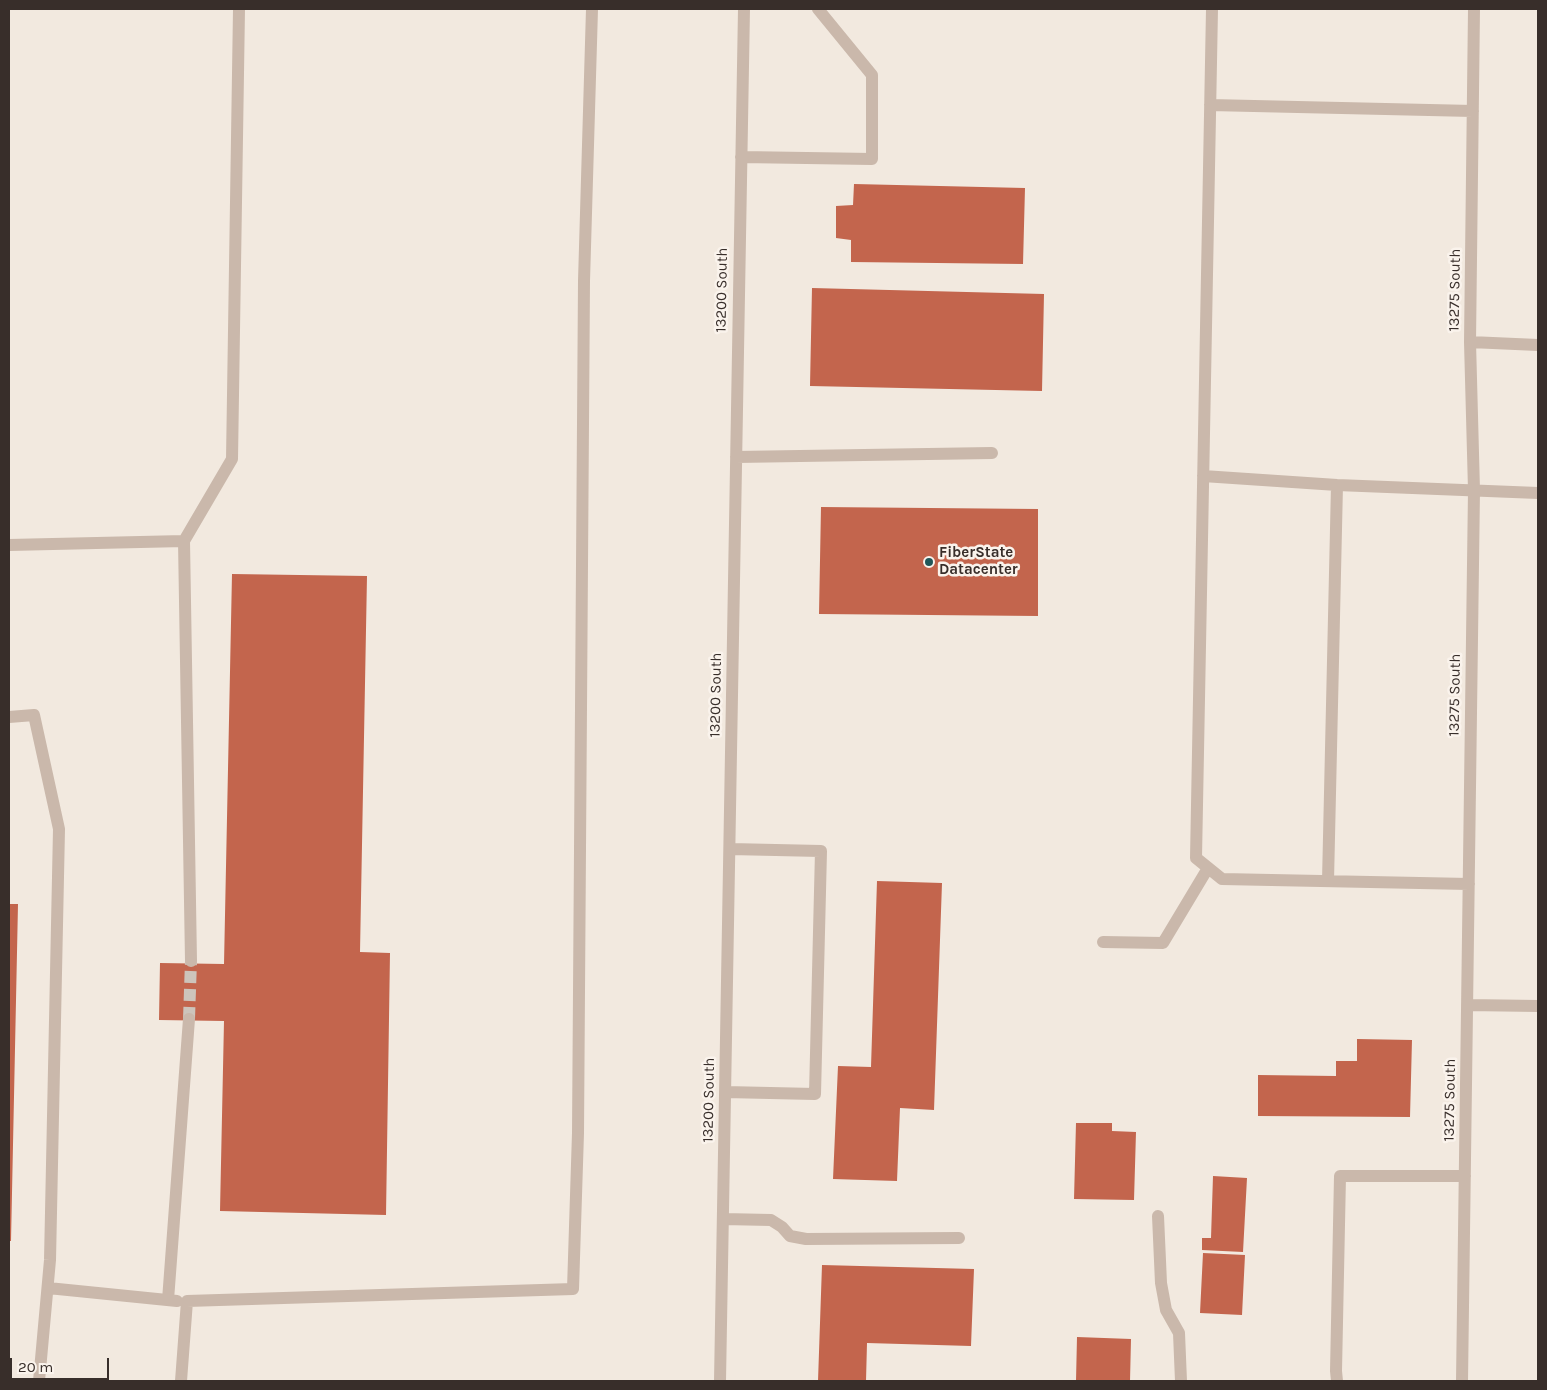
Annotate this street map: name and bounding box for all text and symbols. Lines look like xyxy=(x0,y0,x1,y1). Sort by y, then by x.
street label: 13200 South xyxy=(712,247,732,333)
street label: 13275 South xyxy=(1445,249,1465,331)
place label: FiberState Datacenter xyxy=(939,544,1018,579)
marker: FiberState Datacenter xyxy=(923,556,935,568)
street label: 13200 South xyxy=(706,652,726,738)
street label: 13275 South xyxy=(1445,654,1465,736)
street label: 13200 South xyxy=(699,1057,719,1143)
street label: 13275 South xyxy=(1440,1059,1460,1141)
scale bar xyxy=(12,1348,111,1380)
text: 20 m xyxy=(18,1358,53,1376)

